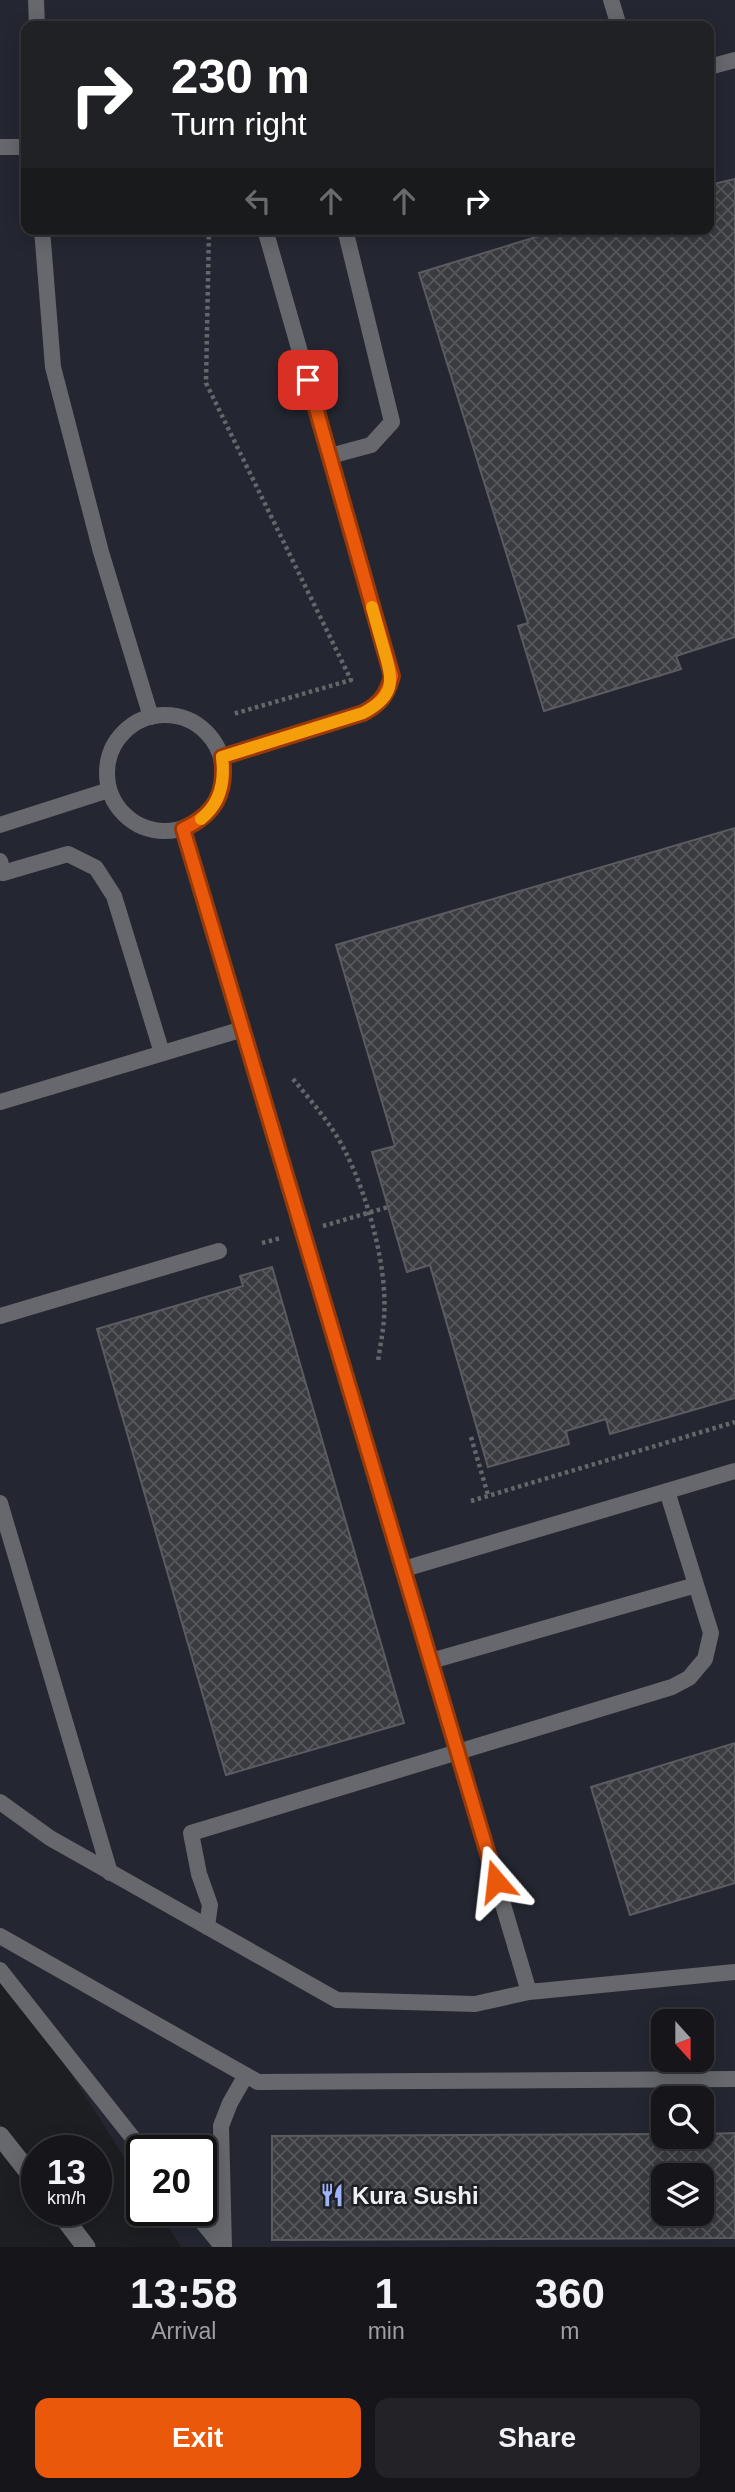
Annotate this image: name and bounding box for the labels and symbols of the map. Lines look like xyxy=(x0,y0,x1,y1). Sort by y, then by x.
pin xyxy=(278,350,338,410)
position arrow xyxy=(459,1844,533,1918)
north arrow xyxy=(651,2009,714,2072)
speed limit sign: 20 xyxy=(126,2135,217,2226)
restaurant icon: Kura Sushi xyxy=(318,2181,346,2209)
place label: Kura Sushi xyxy=(352,2182,479,2209)

